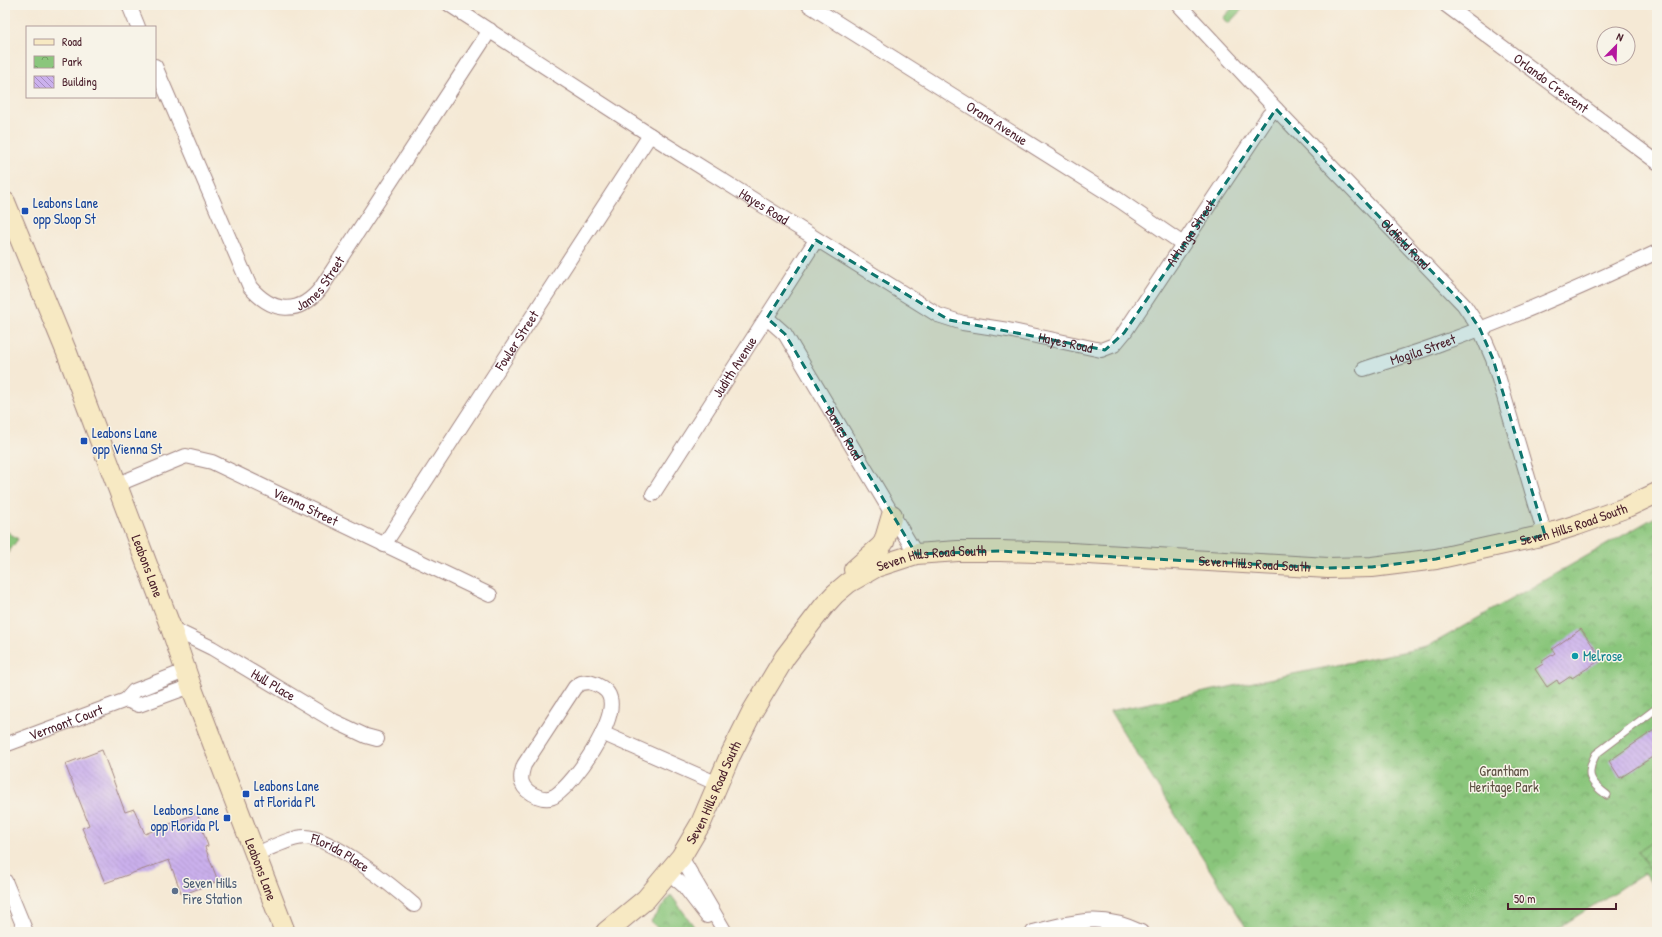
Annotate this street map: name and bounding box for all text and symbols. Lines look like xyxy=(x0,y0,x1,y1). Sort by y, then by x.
legend xyxy=(26,26,156,98)
north arrow xyxy=(1596,26,1636,66)
text: N xyxy=(1614,29,1625,44)
text: Road xyxy=(62,33,82,50)
street label: Orlando Crescent xyxy=(1510,49,1593,117)
text: Park xyxy=(62,53,82,70)
text: Building xyxy=(62,73,97,90)
street label: Orana Avenue xyxy=(963,96,1032,149)
street label: Hayes Road xyxy=(736,183,793,229)
place label: Leabons Lane opp Sloop St xyxy=(33,193,99,229)
street label: Attunga Street xyxy=(1161,195,1219,269)
marker: Leabons Lane opp Sloop St xyxy=(20,206,30,216)
street label: Oldfield Road xyxy=(1377,214,1435,273)
street label: James Street xyxy=(293,252,349,315)
street label: Fowler Street xyxy=(489,306,543,375)
street label: Hayes Road xyxy=(1037,327,1095,357)
street label: Mogila Street xyxy=(1387,329,1458,369)
street label: Judith Avenue xyxy=(708,332,761,401)
street label: Davies Road xyxy=(822,404,868,464)
place label: Leabons Lane opp Vienna St xyxy=(92,423,162,459)
marker: Leabons Lane opp Vienna St xyxy=(79,436,89,446)
street label: Vienna Street xyxy=(270,482,342,530)
street label: Seven Hills Road South xyxy=(1518,498,1630,549)
street label: Leabons Lane xyxy=(128,532,169,600)
street label: Seven Hills Road South xyxy=(874,541,987,575)
street label: Seven Hills Road South xyxy=(1198,550,1311,576)
place label: Melrose xyxy=(1583,646,1623,665)
marker: Melrose xyxy=(1570,651,1580,661)
street label: Hull Place xyxy=(248,664,300,705)
street label: Vermont Court xyxy=(26,699,106,744)
street label: Seven Hills Road South xyxy=(681,737,745,847)
park label: Grantham Heritage Park xyxy=(1469,761,1539,797)
place label: Leabons Lane at Florida Pl xyxy=(254,776,320,811)
marker: Leabons Lane at Florida Pl xyxy=(241,789,251,799)
place label: Leabons Lane opp Florida Pl xyxy=(150,800,219,836)
marker: Leabons Lane opp Florida Pl xyxy=(222,813,232,823)
street label: Florida Place xyxy=(308,828,374,876)
street label: Leabons Lane xyxy=(241,835,282,904)
place label: Seven Hills Fire Station xyxy=(182,873,242,908)
scale bar xyxy=(1508,885,1616,911)
marker: Seven Hills Fire Station xyxy=(170,886,180,896)
text: 50 m xyxy=(1514,890,1535,907)

